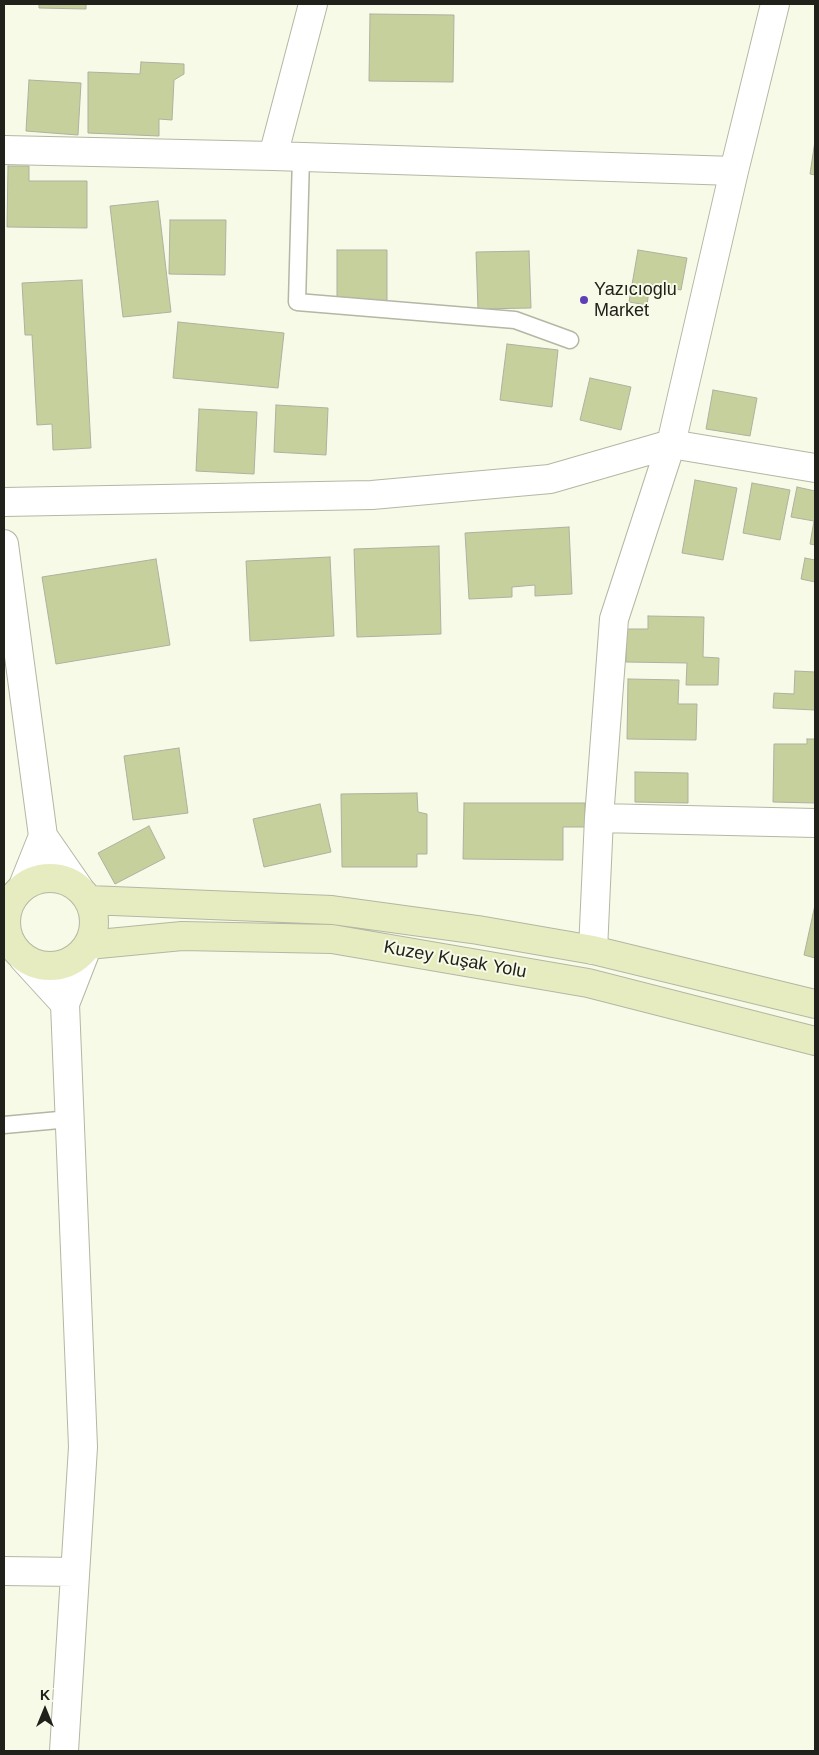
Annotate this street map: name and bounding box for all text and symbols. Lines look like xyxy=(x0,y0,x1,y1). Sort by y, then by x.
place label: Yazıcıoglu Market xyxy=(594,279,677,322)
marker: Yazıcıoglu Market xyxy=(578,294,590,306)
street label: Kuzey Kuşak Yolu xyxy=(382,937,528,983)
north arrow xyxy=(20,1685,70,1735)
text: K xyxy=(40,1687,50,1703)

